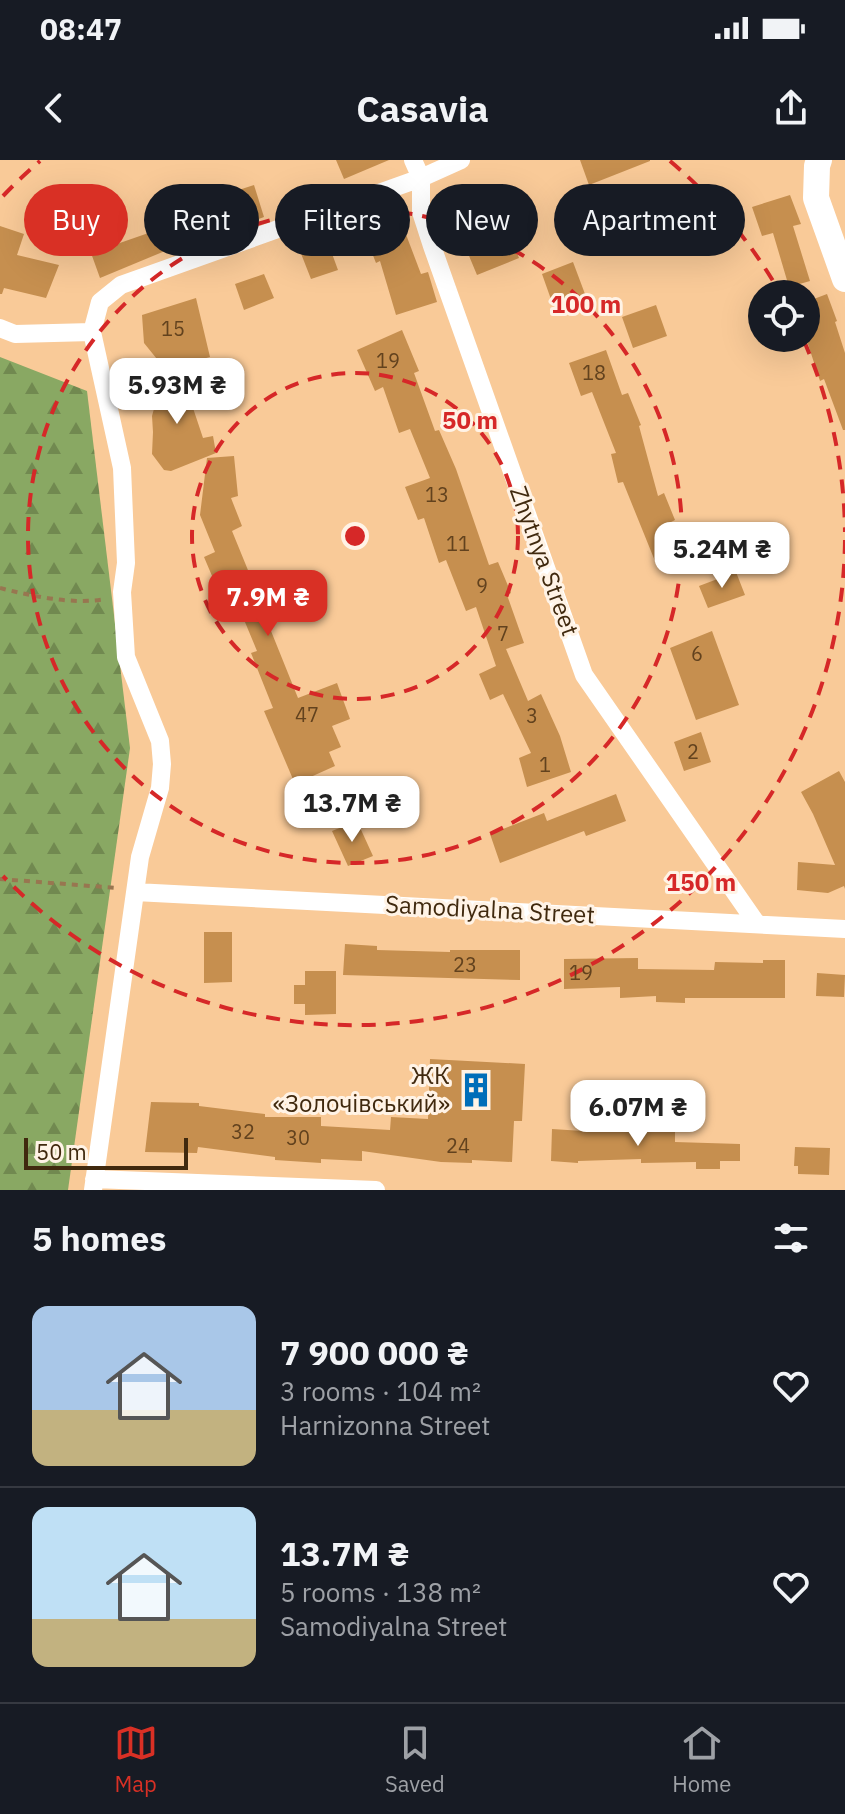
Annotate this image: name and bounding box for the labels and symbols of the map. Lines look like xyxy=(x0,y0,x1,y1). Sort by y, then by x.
text: 100 m xyxy=(551,288,621,320)
house number: 15 xyxy=(161,315,185,342)
house number: 19 xyxy=(376,347,400,374)
pin: 5.93M ₴ xyxy=(103,358,251,426)
house number: 18 xyxy=(582,359,606,386)
text: 50 m xyxy=(442,404,498,436)
house number: 13 xyxy=(425,481,449,508)
street label: Zhytnya Street xyxy=(503,481,587,640)
centre of rings xyxy=(341,522,369,550)
pin: 5.24M ₴ xyxy=(648,522,796,590)
house number: 11 xyxy=(446,530,470,557)
pin: 7.9M ₴ xyxy=(203,570,333,638)
house number: 9 xyxy=(476,572,488,599)
house number: 7 xyxy=(497,620,509,647)
house number: 6 xyxy=(691,640,703,667)
house number: 47 xyxy=(295,701,319,728)
house number: 3 xyxy=(526,702,538,729)
house number: 2 xyxy=(687,738,699,765)
house number: 1 xyxy=(539,751,551,778)
pin: 13.7M ₴ xyxy=(278,776,426,844)
text: 150 m xyxy=(666,866,736,898)
street label: Samodiyalna Street xyxy=(384,888,596,930)
house number: 23 xyxy=(453,951,477,978)
house number: 19 xyxy=(569,959,593,986)
place label: ЖК «Золочівський» xyxy=(273,1059,450,1119)
building icon: ЖК «Золочівський» xyxy=(457,1071,495,1109)
pin: 6.07M ₴ xyxy=(564,1080,712,1148)
house number: 32 xyxy=(231,1118,255,1145)
house number: 30 xyxy=(286,1124,310,1151)
house number: 24 xyxy=(446,1132,470,1159)
scale bar xyxy=(24,1134,188,1170)

